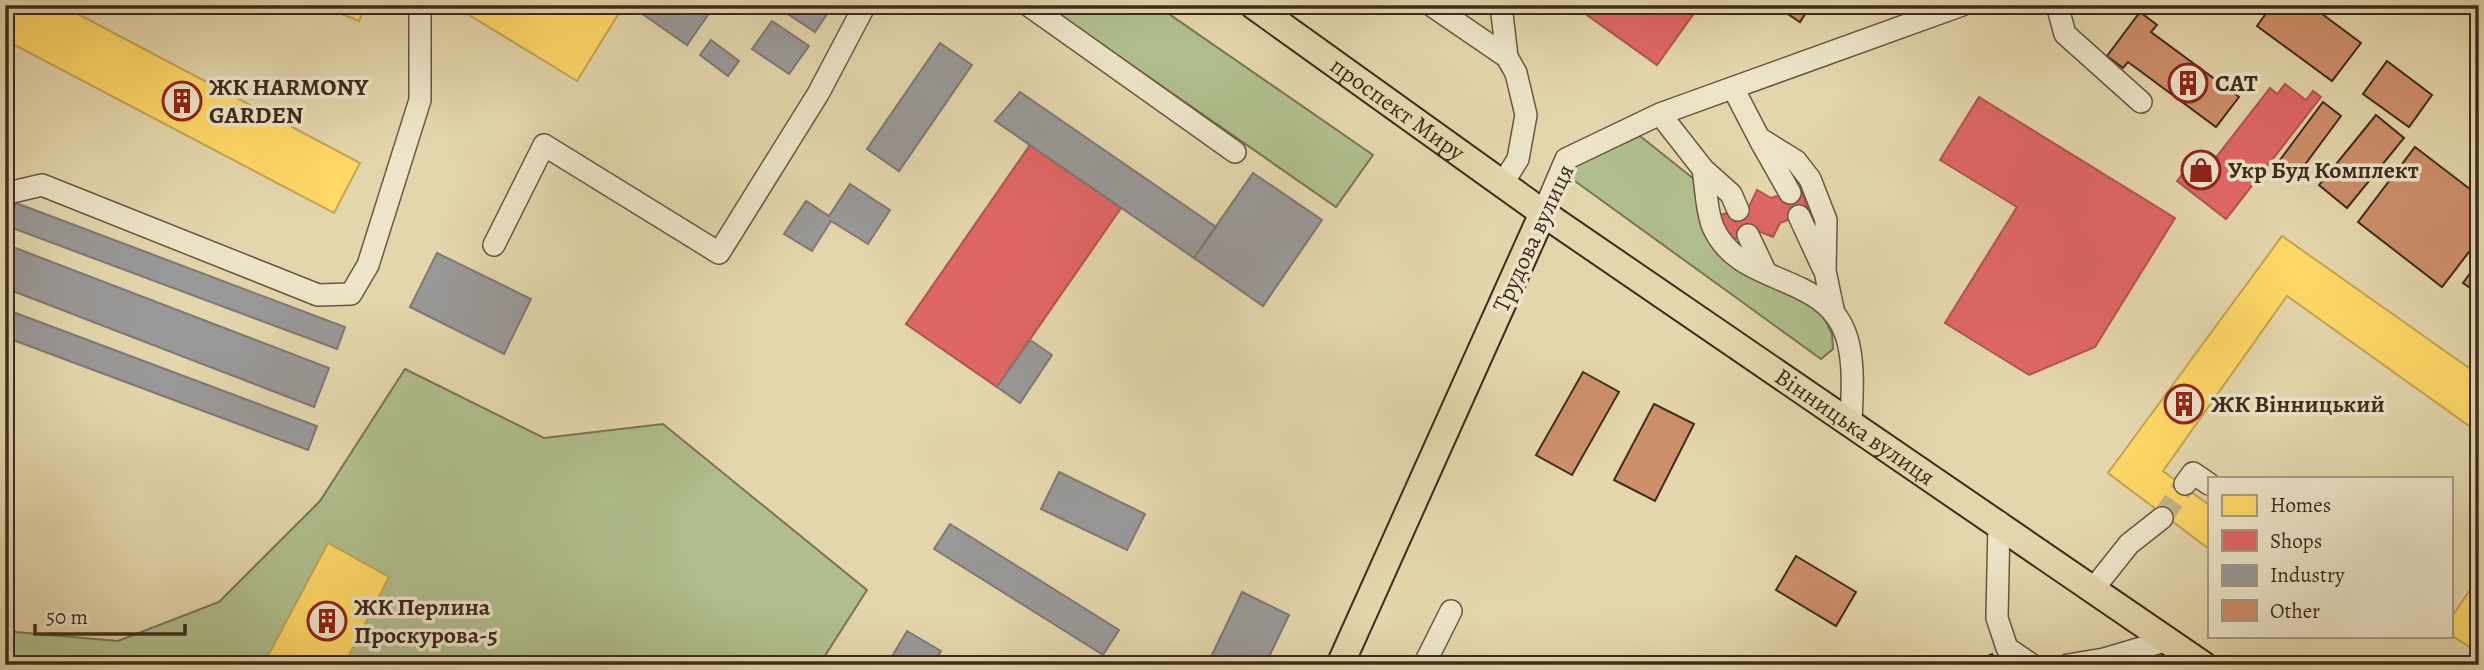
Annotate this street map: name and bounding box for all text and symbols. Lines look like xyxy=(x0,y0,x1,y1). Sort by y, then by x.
street label: проспект Миру xyxy=(1324,50,1472,168)
building icon: САТ xyxy=(2167,62,2209,104)
place label: САТ xyxy=(2215,67,2258,99)
place label: ЖК HARMONY GARDEN xyxy=(209,71,369,131)
building icon: ЖК HARMONY GARDEN xyxy=(161,80,203,122)
shop icon: Укр Буд Комплект xyxy=(2180,149,2222,191)
place label: Укр Буд Комплект xyxy=(2228,154,2419,186)
street label: Трудова вулиця xyxy=(1485,159,1581,317)
street label: Вінницька вулиця xyxy=(1768,360,1941,493)
building icon: ЖК Вінницький xyxy=(2163,383,2205,425)
place label: ЖК Вінницький xyxy=(2211,388,2385,420)
legend xyxy=(2208,477,2452,638)
text: Homes xyxy=(2270,491,2331,519)
text: Shops xyxy=(2270,527,2322,555)
text: Industry xyxy=(2270,561,2345,589)
place label: ЖК Перлина Проскурова-5 xyxy=(354,591,498,651)
scale bar xyxy=(35,593,186,637)
text: Other xyxy=(2270,597,2320,625)
building icon: ЖК Перлина Проскурова-5 xyxy=(306,600,348,642)
text: 50 m xyxy=(46,603,88,631)

